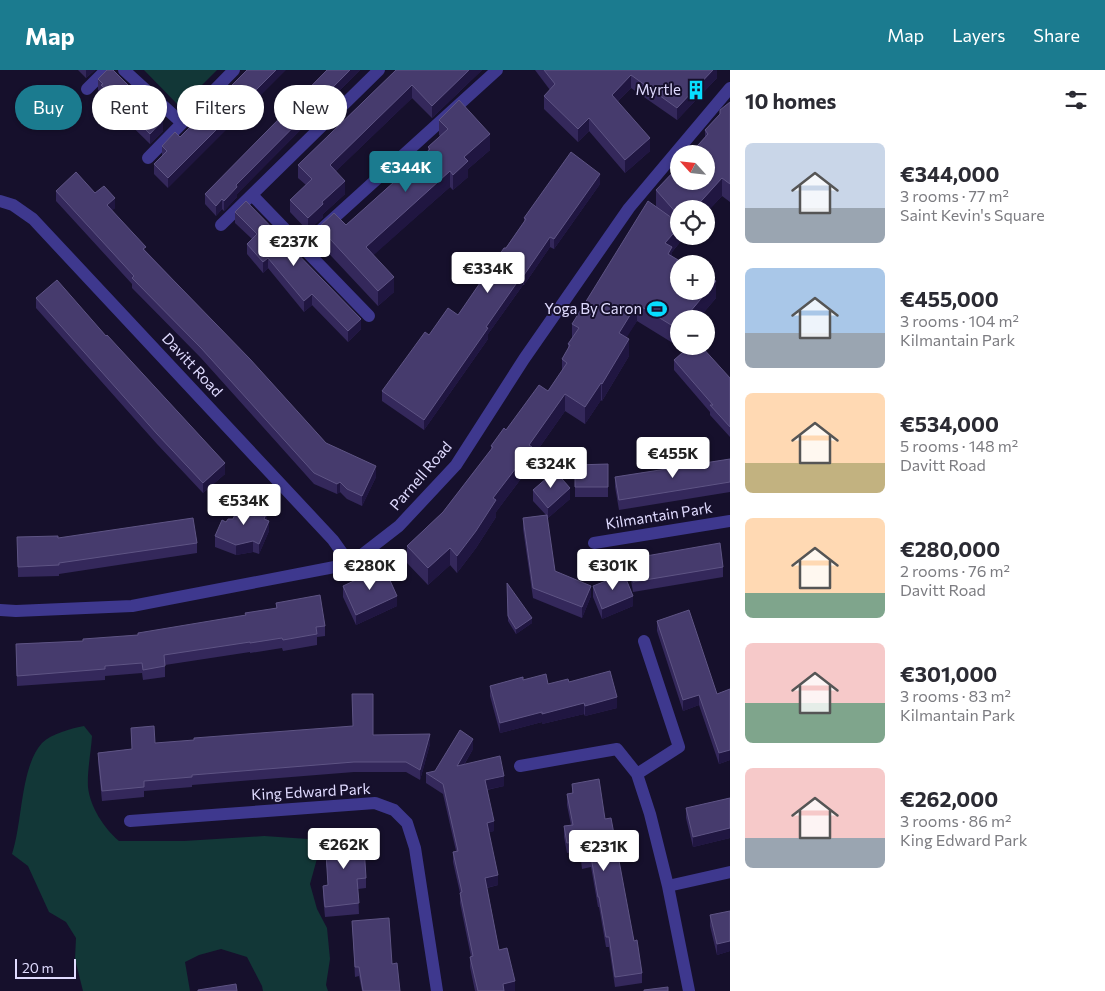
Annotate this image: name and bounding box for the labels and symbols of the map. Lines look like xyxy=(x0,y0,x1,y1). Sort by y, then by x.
building icon: Myrtle xyxy=(685,79,707,101)
place label: Myrtle xyxy=(636,80,681,98)
north arrow xyxy=(670,145,715,190)
pin: €344K xyxy=(371,150,441,193)
pin: €237K xyxy=(259,224,329,267)
pin: €334K xyxy=(453,252,523,294)
sports icon: Yoga By Caron xyxy=(646,298,668,320)
place label: Yoga By Caron xyxy=(544,299,642,317)
street label: Davitt Road xyxy=(159,329,227,400)
pin: €455K xyxy=(638,436,708,479)
street label: Parnell Road xyxy=(385,437,455,513)
pin: €324K xyxy=(516,446,586,489)
pin: €534K xyxy=(209,484,279,526)
street label: Kilmantain Park xyxy=(604,498,714,532)
pin: €280K xyxy=(335,548,405,591)
pin: €301K xyxy=(578,548,648,591)
street label: King Edward Park xyxy=(251,779,371,803)
pin: €262K xyxy=(309,828,379,870)
pin: €231K xyxy=(569,830,639,872)
scale bar xyxy=(15,956,76,979)

